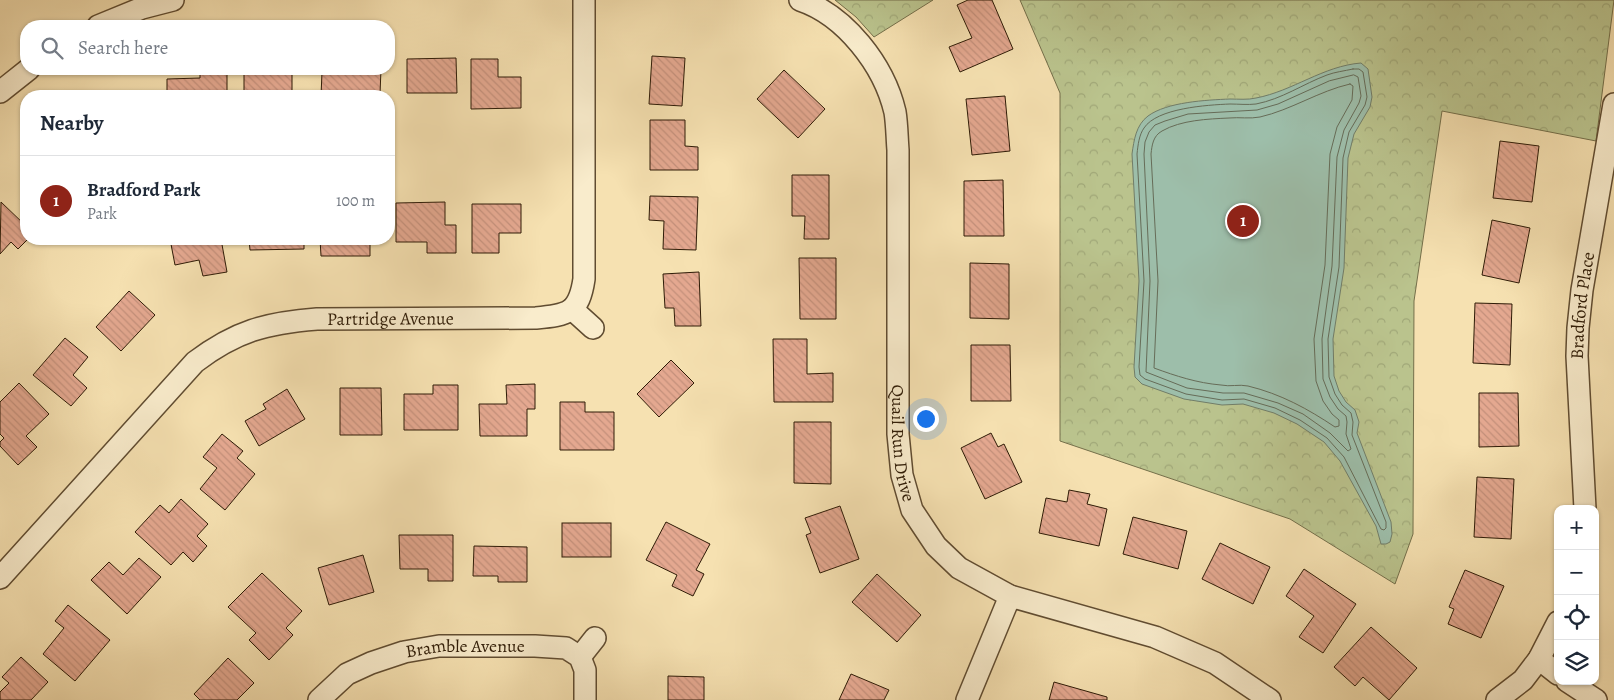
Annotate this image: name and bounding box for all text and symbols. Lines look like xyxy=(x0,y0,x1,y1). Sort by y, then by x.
search box xyxy=(20,20,395,75)
icon: search xyxy=(38,34,66,62)
text: Search here xyxy=(78,35,168,61)
text: Nearby xyxy=(40,109,103,137)
text: Bradford Park xyxy=(87,177,200,203)
text: 1 xyxy=(53,190,59,212)
text: 100 m xyxy=(336,190,375,212)
pin: 1 xyxy=(1227,202,1259,240)
text: Park xyxy=(87,203,117,225)
street label: Bradford Place xyxy=(1565,250,1600,360)
street label: Partridge Avenue xyxy=(327,306,454,331)
street label: Quail Run Drive xyxy=(886,384,921,504)
your location xyxy=(913,406,939,432)
map controls xyxy=(1554,505,1599,685)
button: + xyxy=(1554,505,1599,550)
button: − xyxy=(1554,550,1599,595)
button: locate xyxy=(1554,595,1599,640)
street label: Bramble Avenue xyxy=(404,633,525,664)
button: layers xyxy=(1554,640,1599,685)

